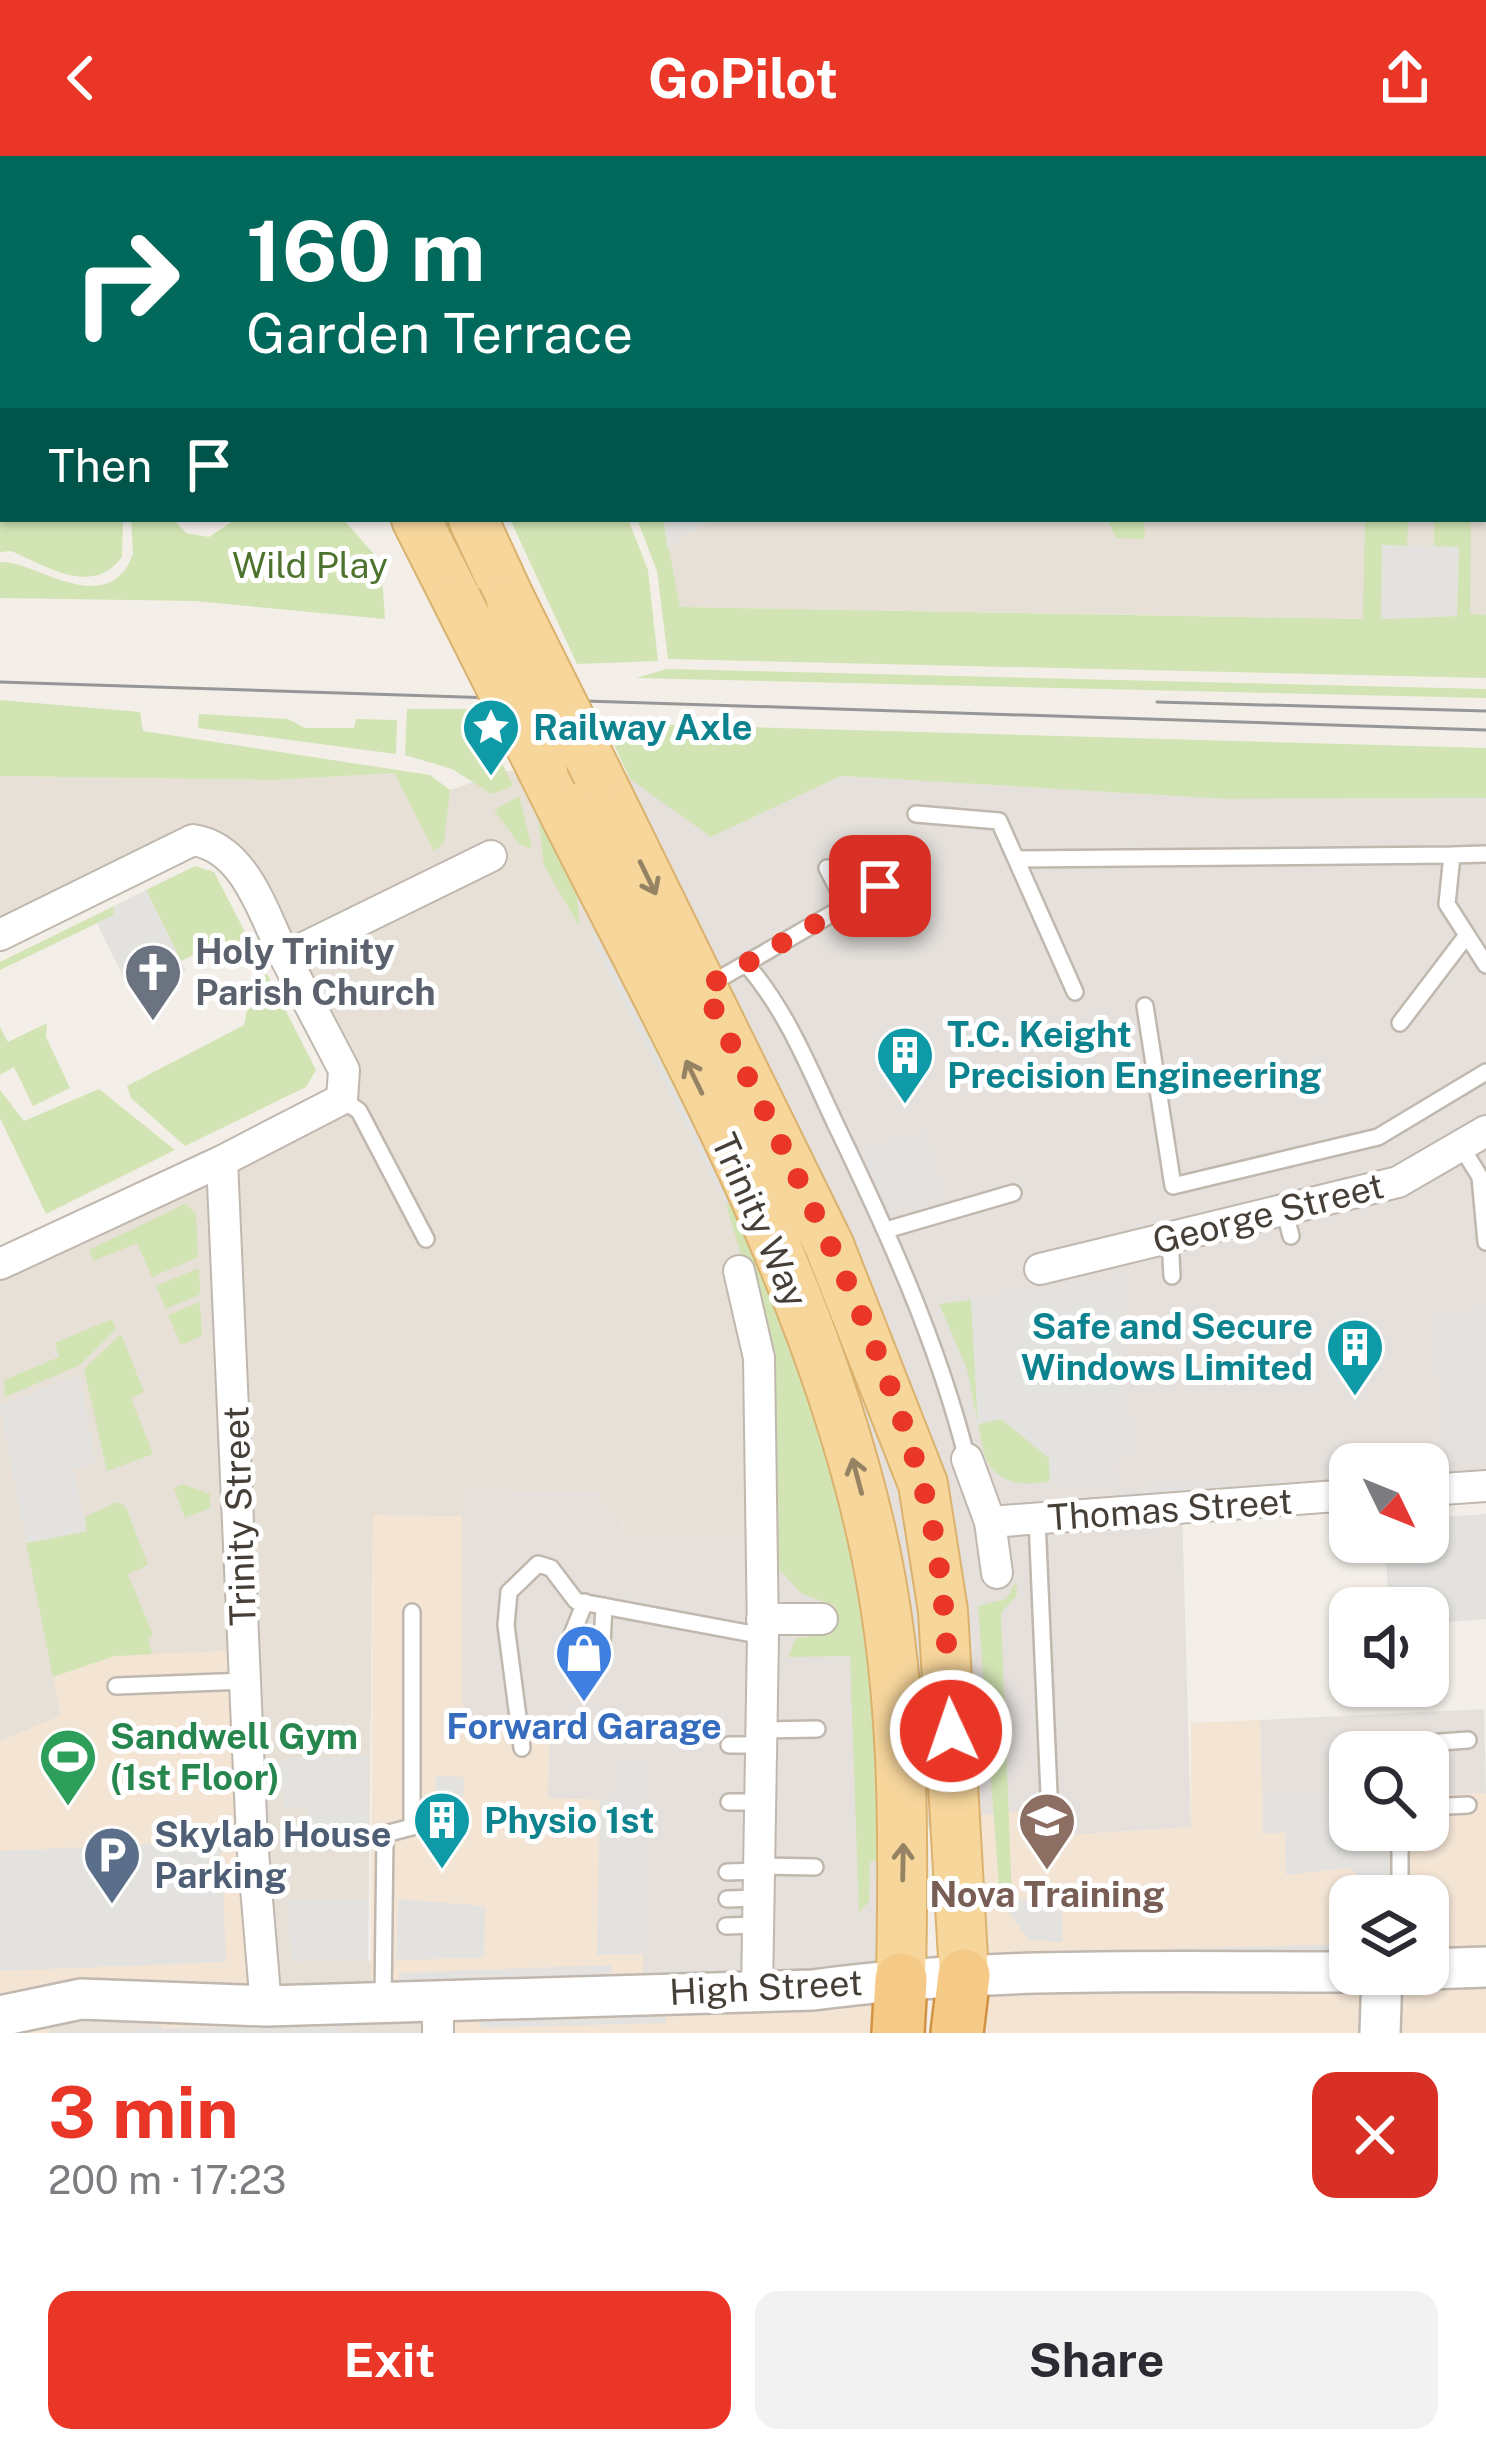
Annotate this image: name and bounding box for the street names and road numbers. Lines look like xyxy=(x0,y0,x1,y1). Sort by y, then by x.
street label: Trinity Way xyxy=(703,1127,817,1313)
street label: George Street xyxy=(1148,1164,1388,1262)
street label: Trinity Street xyxy=(214,1405,264,1627)
street label: Thomas Street xyxy=(1046,1479,1294,1539)
street label: High Street xyxy=(668,1961,864,2013)

